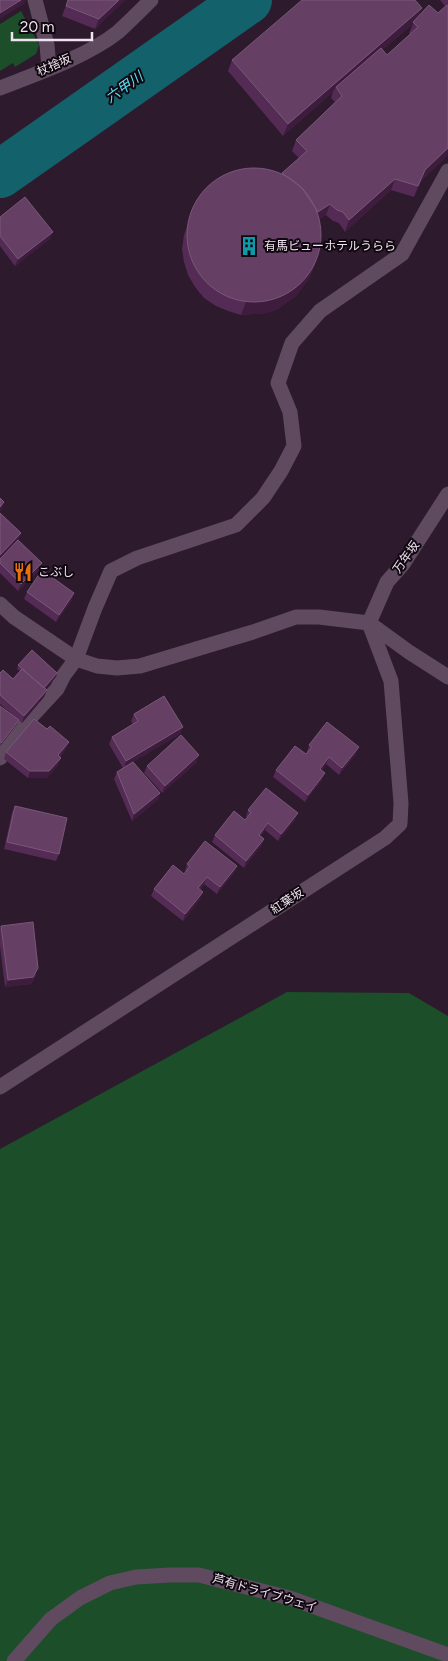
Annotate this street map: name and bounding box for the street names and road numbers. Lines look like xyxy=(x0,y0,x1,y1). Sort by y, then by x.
street label: 杖捨坂 xyxy=(35,51,73,79)
street label: 万年坂 xyxy=(390,538,422,576)
street label: 紅葉坂 xyxy=(268,885,306,917)
street label: 芦有ドライブウェイ xyxy=(211,1571,319,1615)

